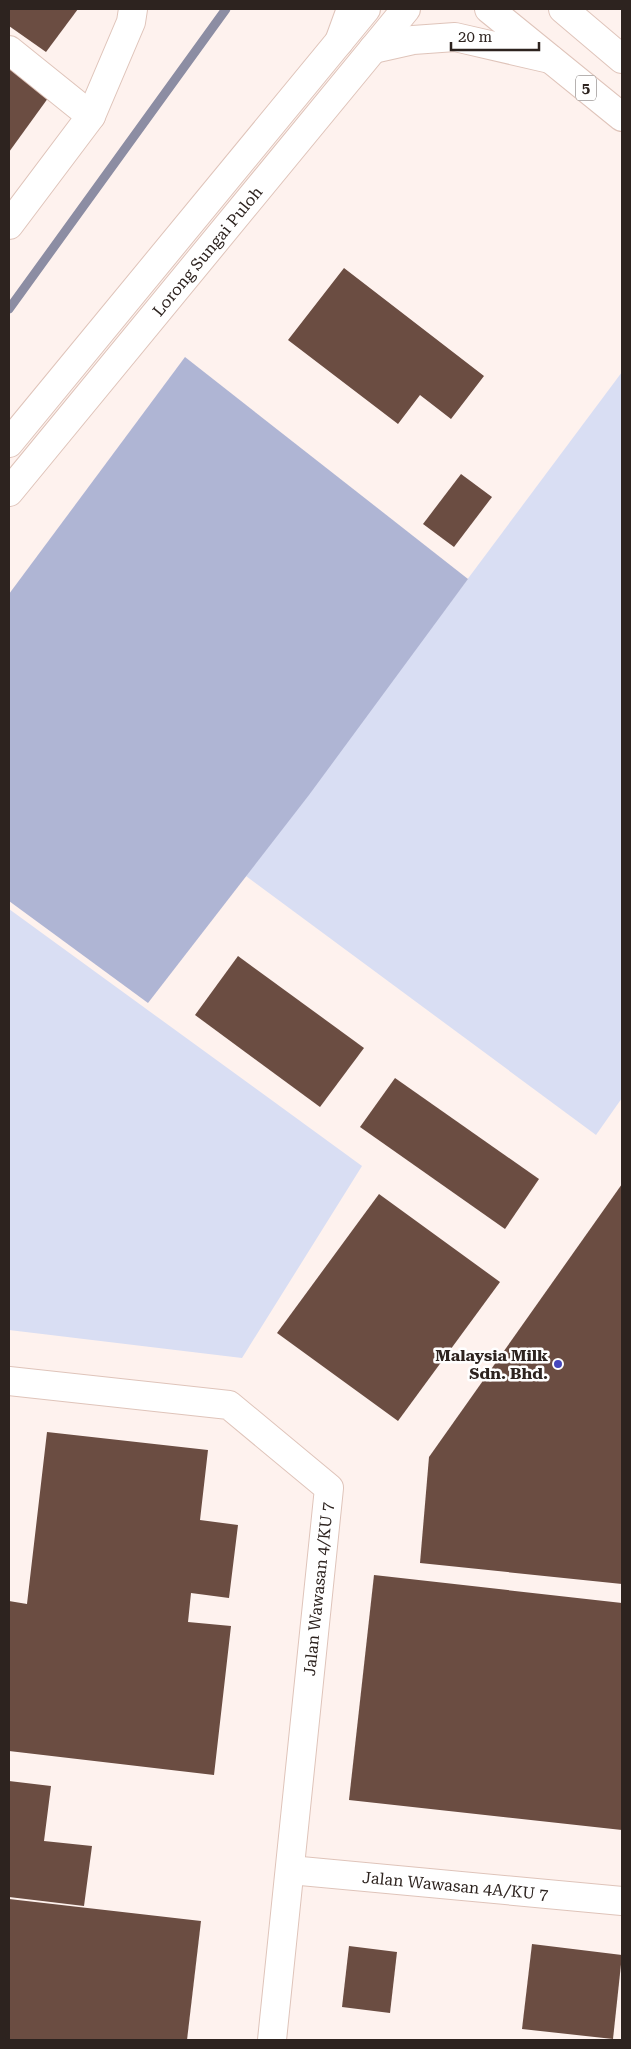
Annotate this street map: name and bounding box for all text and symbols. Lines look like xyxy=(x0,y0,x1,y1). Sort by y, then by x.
scale bar xyxy=(451,20,538,52)
text: 20 m xyxy=(458,28,493,46)
road number: 5 xyxy=(576,76,596,100)
street label: Lorong Sungai Puloh xyxy=(149,183,266,320)
place label: Malaysia Milk Sdn. Bhd. xyxy=(435,1346,548,1383)
marker: Malaysia Milk Sdn. Bhd. xyxy=(552,1358,564,1370)
street label: Jalan Wawasan 4/KU 7 xyxy=(300,1501,337,1677)
street label: Jalan Wawasan 4A/KU 7 xyxy=(361,1868,549,1904)

